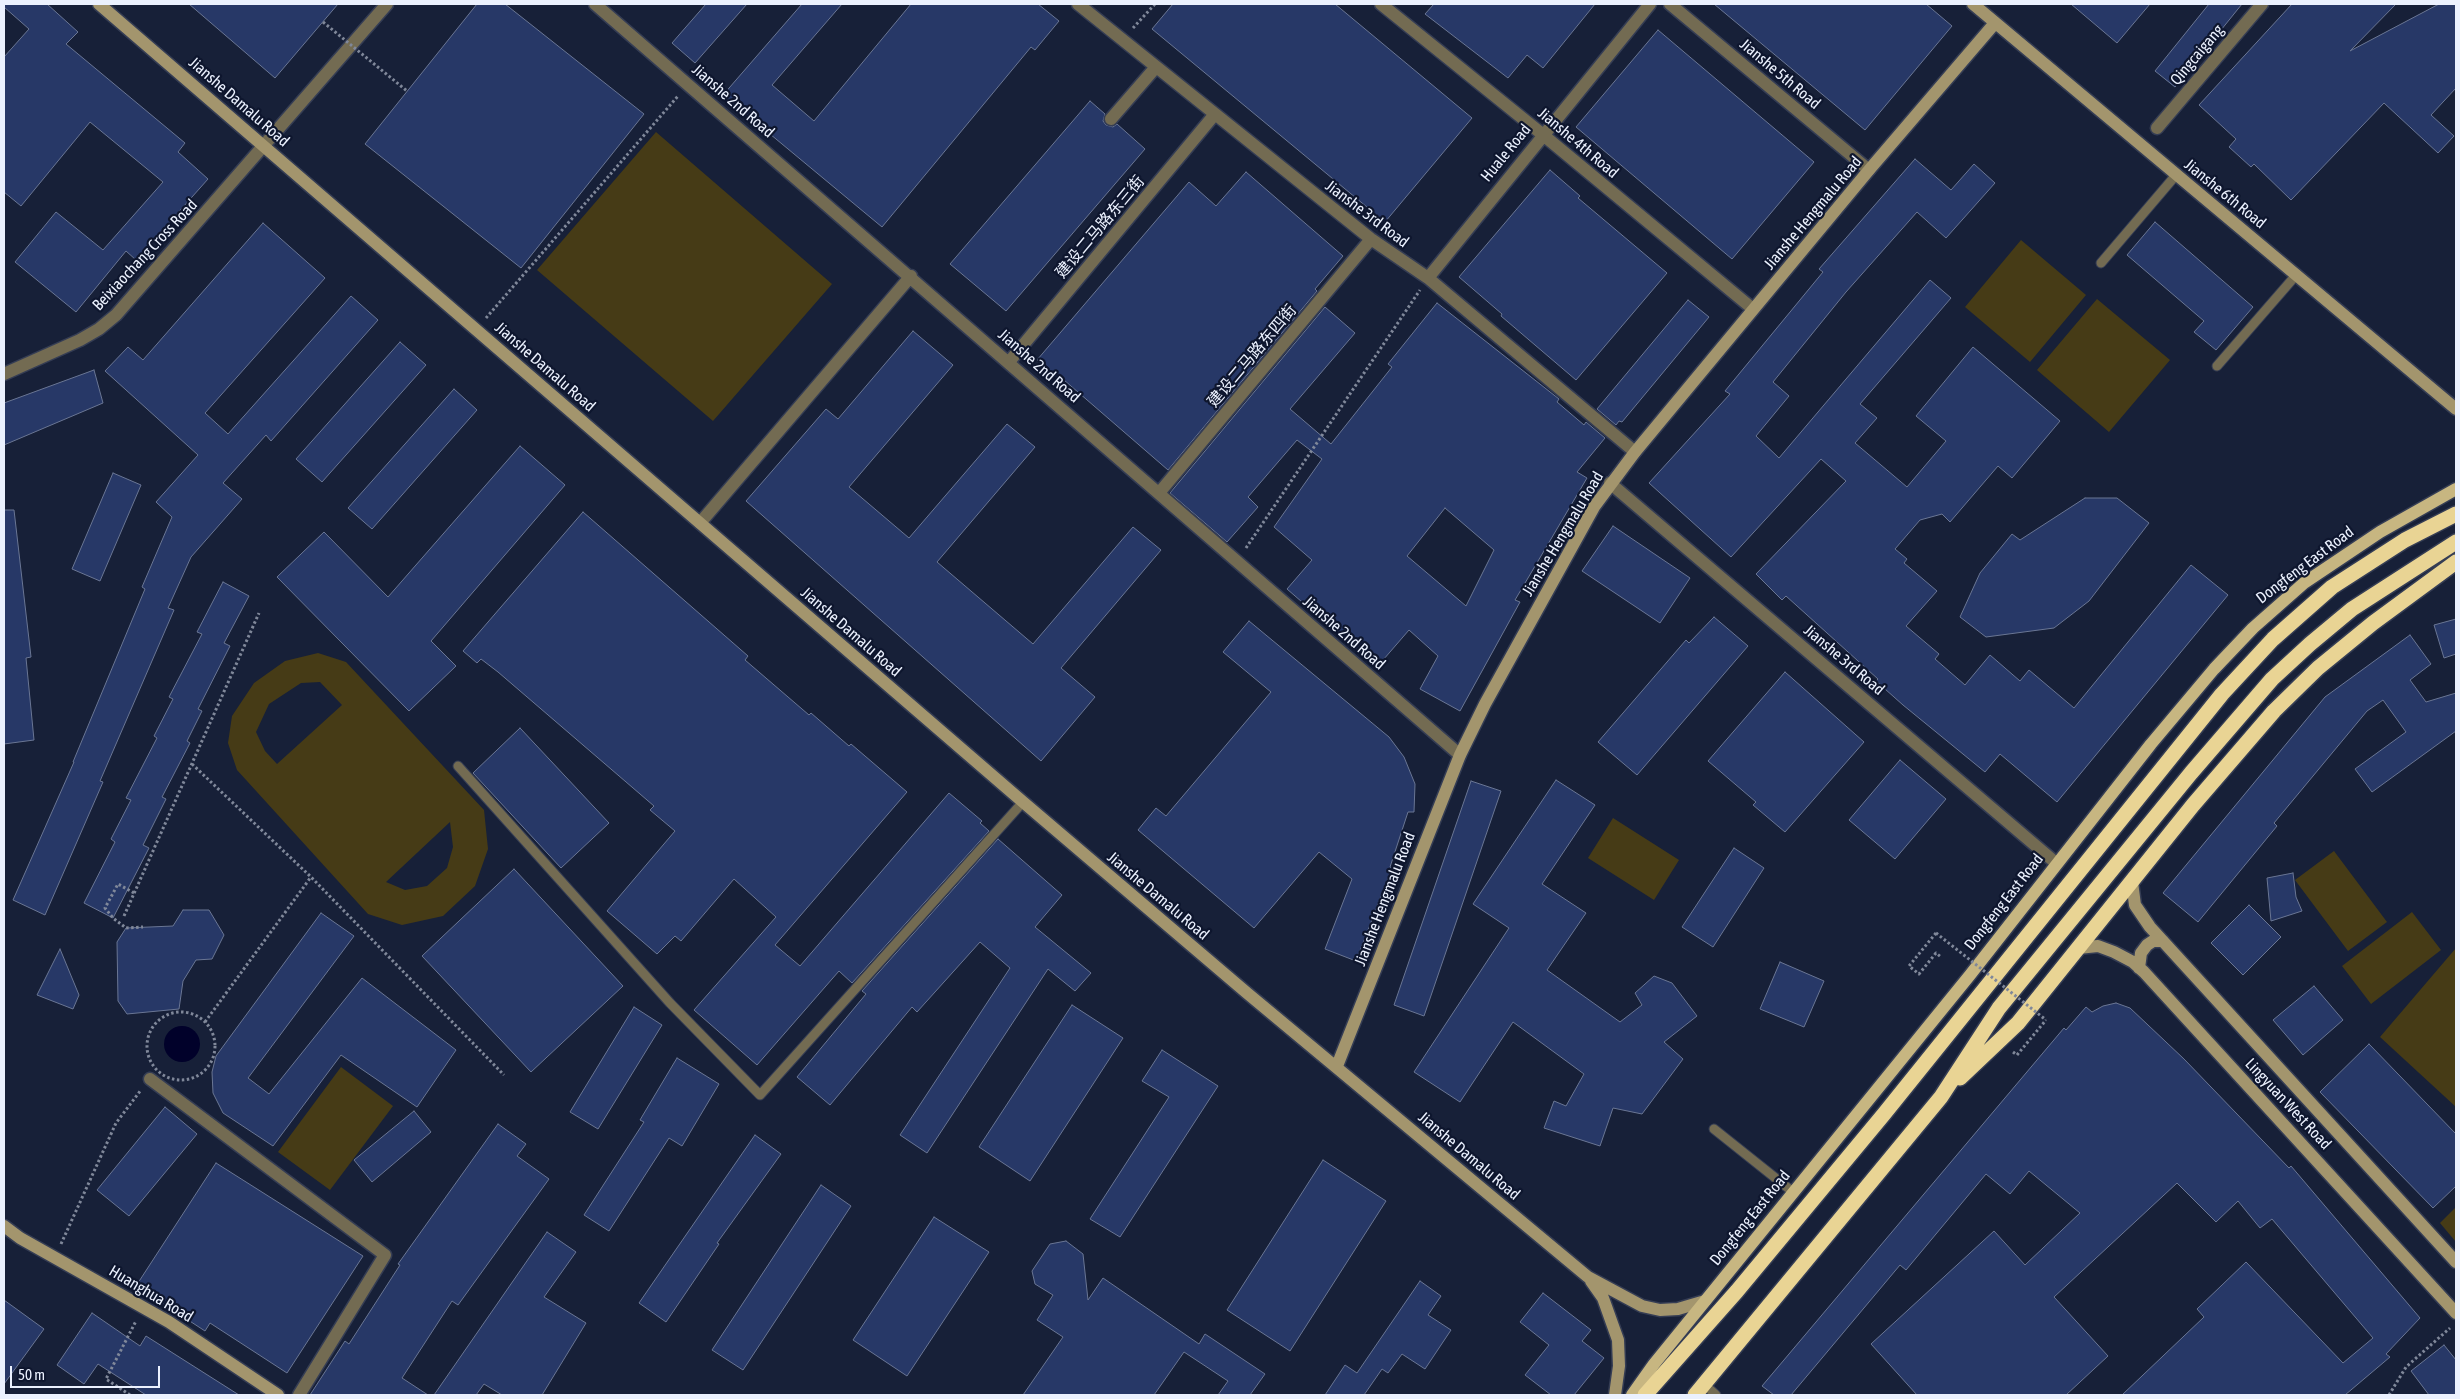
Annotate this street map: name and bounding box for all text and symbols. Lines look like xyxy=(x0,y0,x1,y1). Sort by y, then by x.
street label: Qingcaigang xyxy=(2166,21,2228,89)
street label: Jianshe 5th Road xyxy=(1736,35,1824,113)
street label: Jianshe Damalu Road xyxy=(185,53,293,151)
street label: Jianshe 2nd Road xyxy=(688,60,778,142)
street label: Jianshe 4th Road xyxy=(1534,104,1622,182)
street label: Huale Road xyxy=(1477,120,1535,186)
street label: Jianshe Hengmalu Road xyxy=(1760,153,1866,273)
street label: Jianshe 6th Road xyxy=(2180,155,2270,233)
street label: 建设二马路东三街 xyxy=(1052,172,1148,282)
street label: Jianshe 3rd Road xyxy=(1322,176,1412,252)
street label: Beixiaochang Cross Road xyxy=(89,195,201,315)
street label: 建设二马路东四街 xyxy=(1204,301,1300,411)
street label: Jianshe Damalu Road xyxy=(491,318,599,416)
street label: Jianshe 2nd Road xyxy=(994,325,1084,407)
street label: Jianshe Hengmalu Road xyxy=(1518,468,1608,600)
street label: Dongfeng East Road xyxy=(2253,522,2357,608)
street label: Jianshe Damalu Road xyxy=(797,583,905,681)
street label: Jianshe 2nd Road xyxy=(1299,592,1389,674)
street label: Jianshe 3rd Road xyxy=(1800,621,1888,699)
street label: Jianshe Hengmalu Road xyxy=(1351,829,1419,969)
street label: Jianshe Damalu Road xyxy=(1103,848,1213,944)
street label: Dongfeng East Road xyxy=(1960,850,2048,954)
street label: Lingyuan West Road xyxy=(2241,1054,2335,1154)
street label: Jianshe Damalu Road xyxy=(1414,1108,1524,1204)
street label: Dongfeng East Road xyxy=(1706,1167,1794,1269)
street label: Huanghua Road xyxy=(105,1261,197,1327)
scale bar xyxy=(12,1356,162,1388)
text: 50 m xyxy=(18,1366,45,1383)

